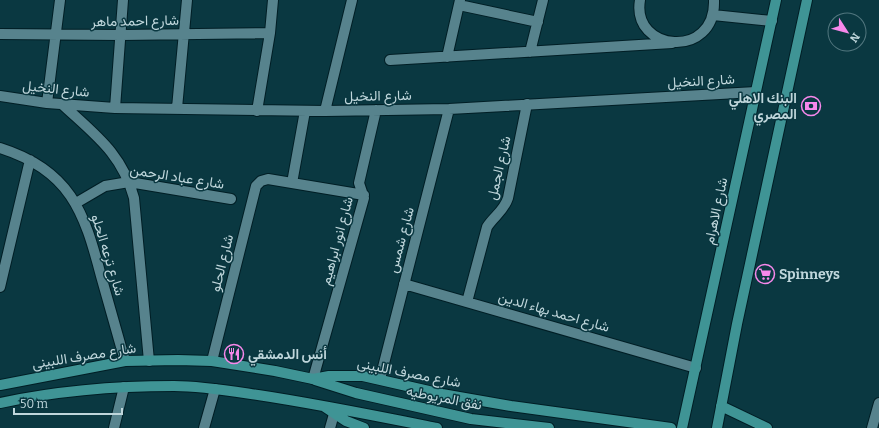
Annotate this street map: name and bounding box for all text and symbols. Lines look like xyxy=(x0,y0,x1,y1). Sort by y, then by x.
street label: شارع احمد ماهر xyxy=(90,12,179,32)
north arrow xyxy=(827,12,867,52)
text: N xyxy=(847,30,862,45)
street label: شارع النخيل xyxy=(667,71,735,93)
street label: شارع النخيل xyxy=(21,77,90,103)
street label: شارع النخيل xyxy=(344,87,412,107)
place label: البنك الاهلي المصري xyxy=(729,90,797,126)
bank icon: البنك الاهلي المصري xyxy=(800,95,822,117)
street label: شارع الجمل xyxy=(483,134,517,202)
street label: شارع عباد الرحمن xyxy=(128,161,225,195)
street label: شارع الاهرام xyxy=(701,176,733,246)
street label: شارع انور ابراهيم xyxy=(317,195,359,288)
street label: شارع شمس xyxy=(384,205,420,275)
street label: شارع ترعه الحلو xyxy=(86,212,128,298)
street label: شارع الحلو xyxy=(207,233,239,294)
supermarket icon: Spinneys xyxy=(754,263,776,285)
place label: Spinneys xyxy=(779,266,840,283)
street label: شارع احمد بهاء الدين xyxy=(496,288,611,338)
street label: شارع مصرف اللبينى xyxy=(31,339,138,375)
restaurant icon: أنس الدمشقي xyxy=(223,343,245,365)
place label: أنس الدمشقي xyxy=(248,346,327,366)
street label: شارع مصرف اللبينى xyxy=(355,355,462,393)
street label: نفق المريوطيه xyxy=(405,382,483,414)
scale bar xyxy=(14,390,122,416)
text: 50 m xyxy=(20,397,49,411)

